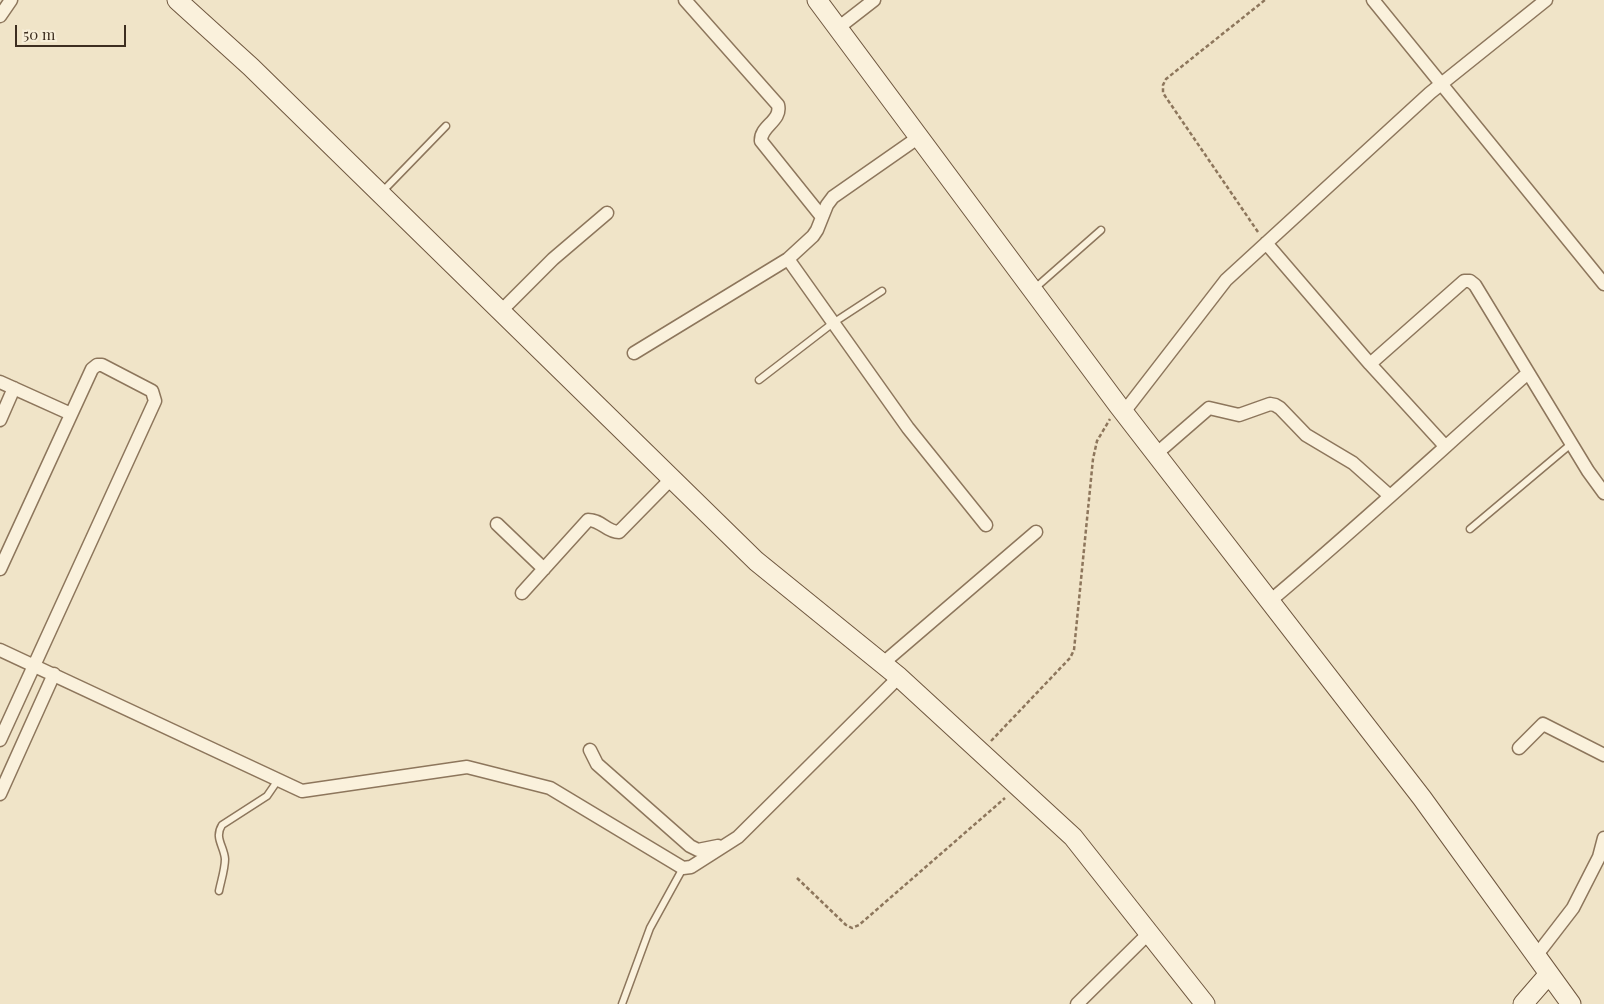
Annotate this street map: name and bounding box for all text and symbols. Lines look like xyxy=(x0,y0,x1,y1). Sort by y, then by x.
scale bar xyxy=(18,15,129,47)
text: 50 m xyxy=(23,24,55,44)

